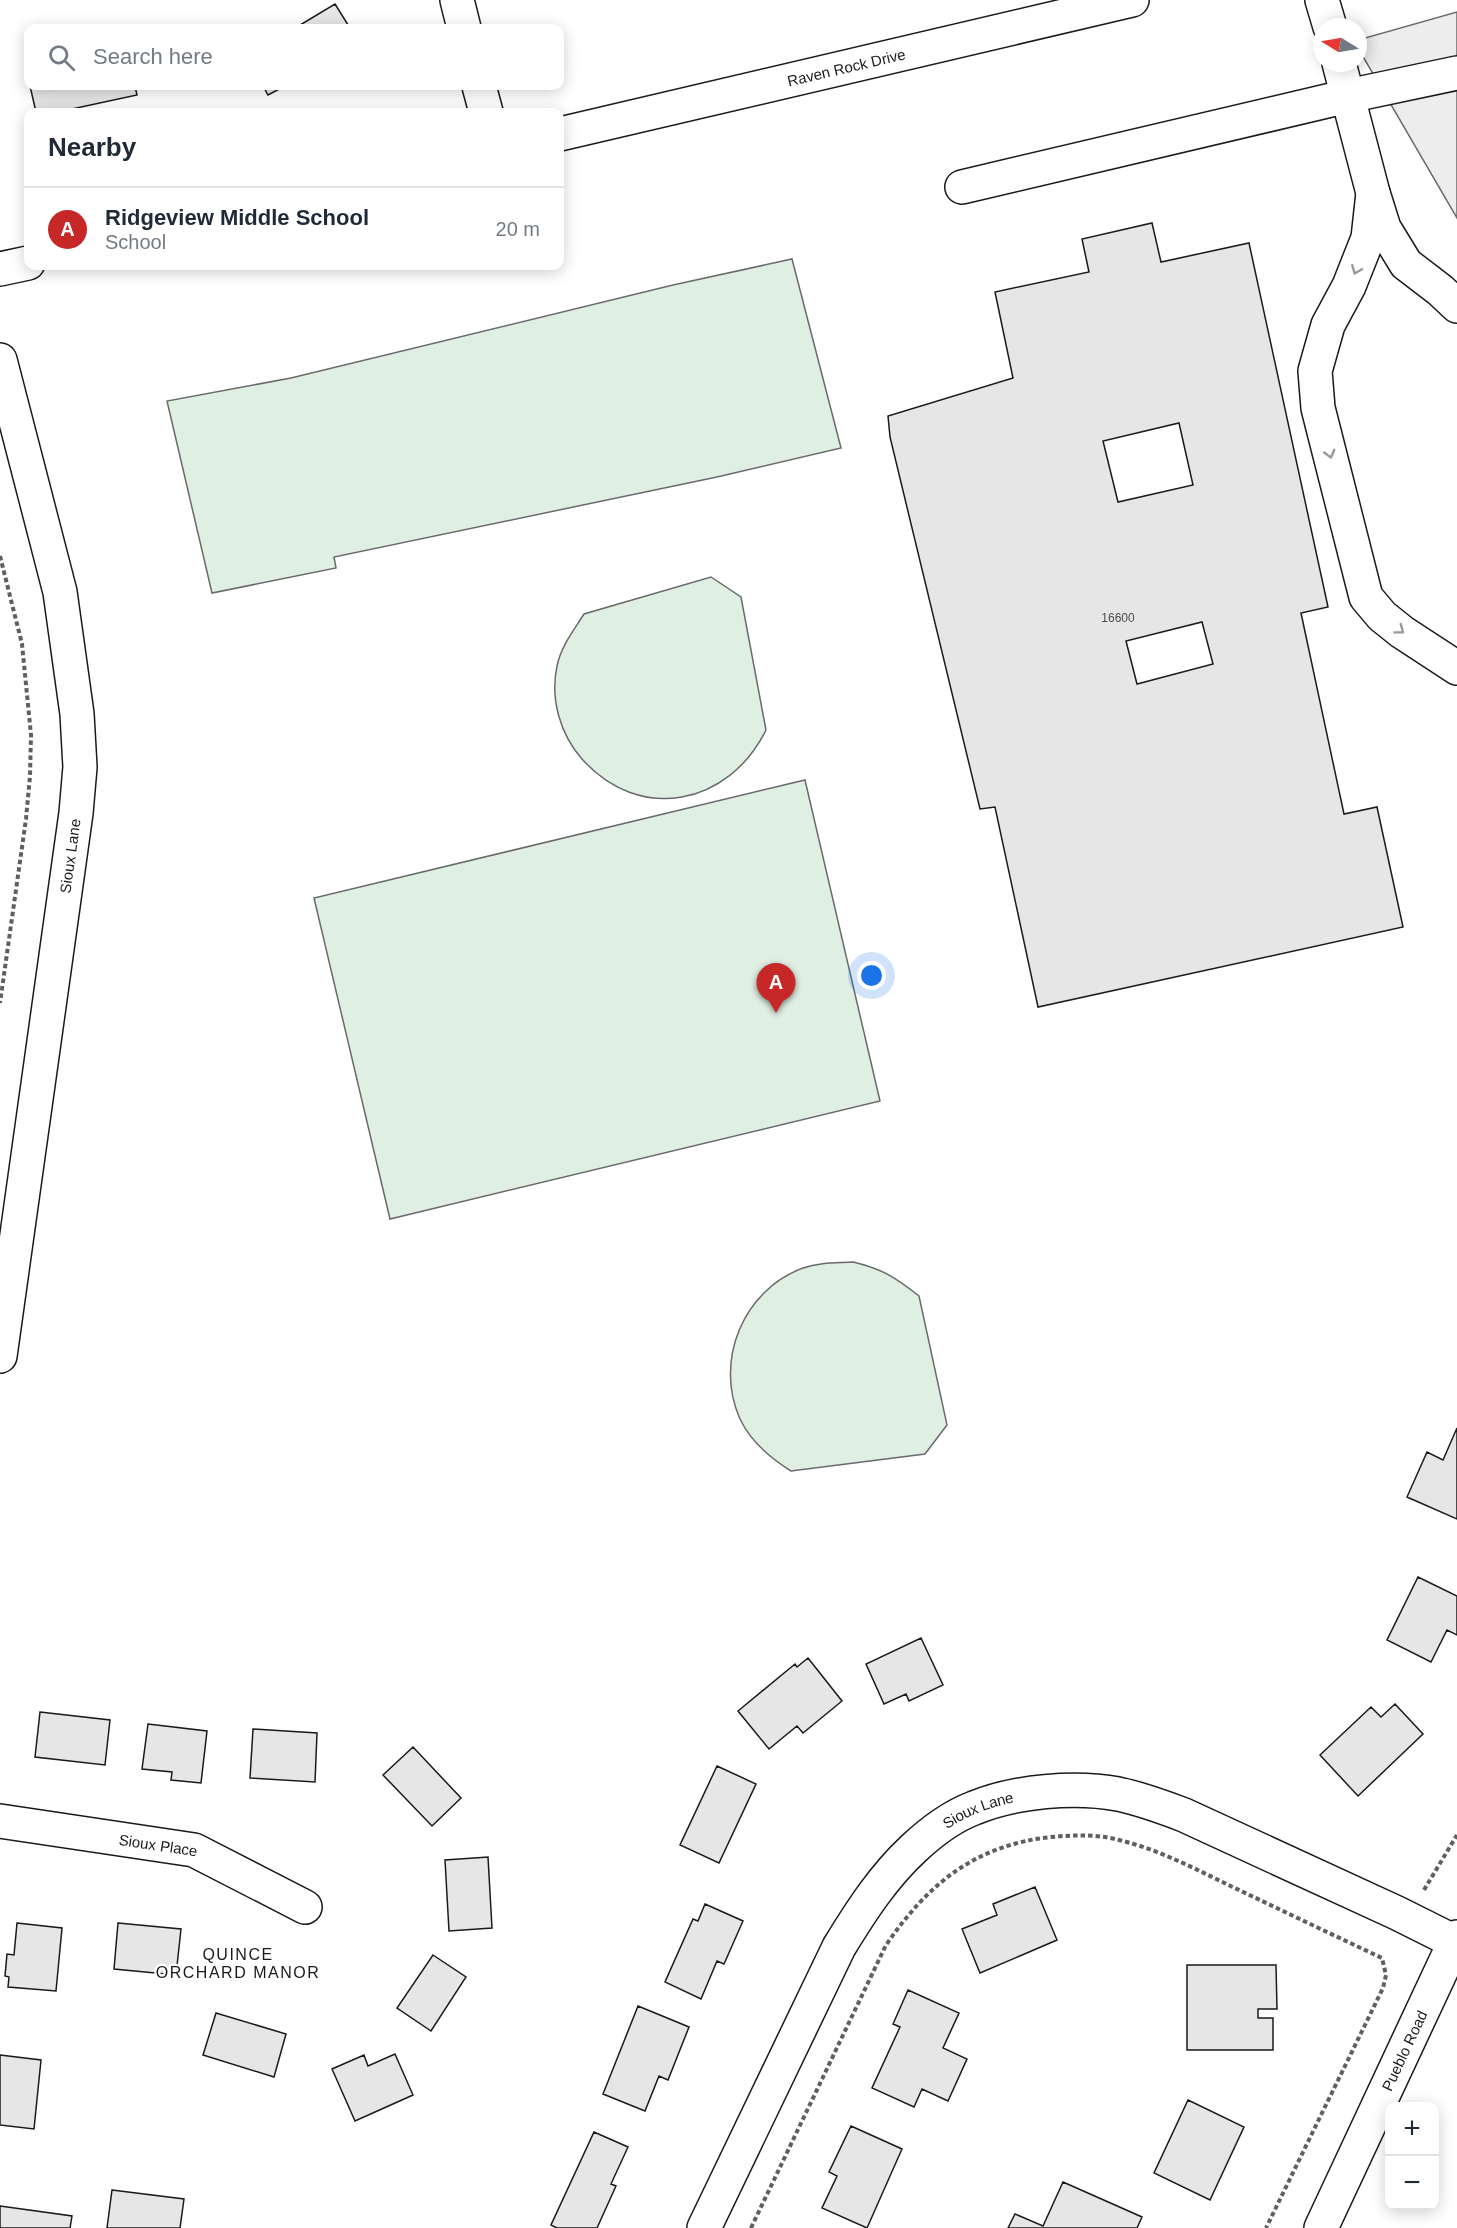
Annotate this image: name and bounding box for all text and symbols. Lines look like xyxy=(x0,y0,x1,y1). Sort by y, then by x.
north arrow xyxy=(1313,18,1367,72)
search box xyxy=(24,24,564,90)
icon: search xyxy=(45,41,78,74)
text: Search here xyxy=(93,44,213,69)
street label: Raven Rock Drive xyxy=(785,45,907,89)
text: Nearby xyxy=(48,132,136,162)
text: Ridgeview Middle School xyxy=(105,205,369,230)
text: A xyxy=(60,218,75,240)
text: 20 m xyxy=(496,218,540,240)
text: School xyxy=(105,231,166,253)
one-way arrow xyxy=(1351,263,1363,274)
one-way arrow xyxy=(1323,449,1335,459)
house number: 16600 xyxy=(1101,611,1135,625)
one-way arrow xyxy=(1393,623,1404,634)
street label: Sioux Lane xyxy=(56,818,84,894)
your location xyxy=(857,961,886,990)
pin: A xyxy=(756,964,796,1013)
street label: Sioux Lane xyxy=(939,1788,1015,1831)
street label: Sioux Place xyxy=(118,1830,199,1859)
district label: QUINCE ORCHARD MANOR xyxy=(156,1946,320,1981)
street label: Pueblo Road xyxy=(1378,2008,1430,2093)
map controls xyxy=(1385,2102,1439,2210)
button: + xyxy=(1385,2102,1439,2156)
button: − xyxy=(1385,2156,1439,2210)

